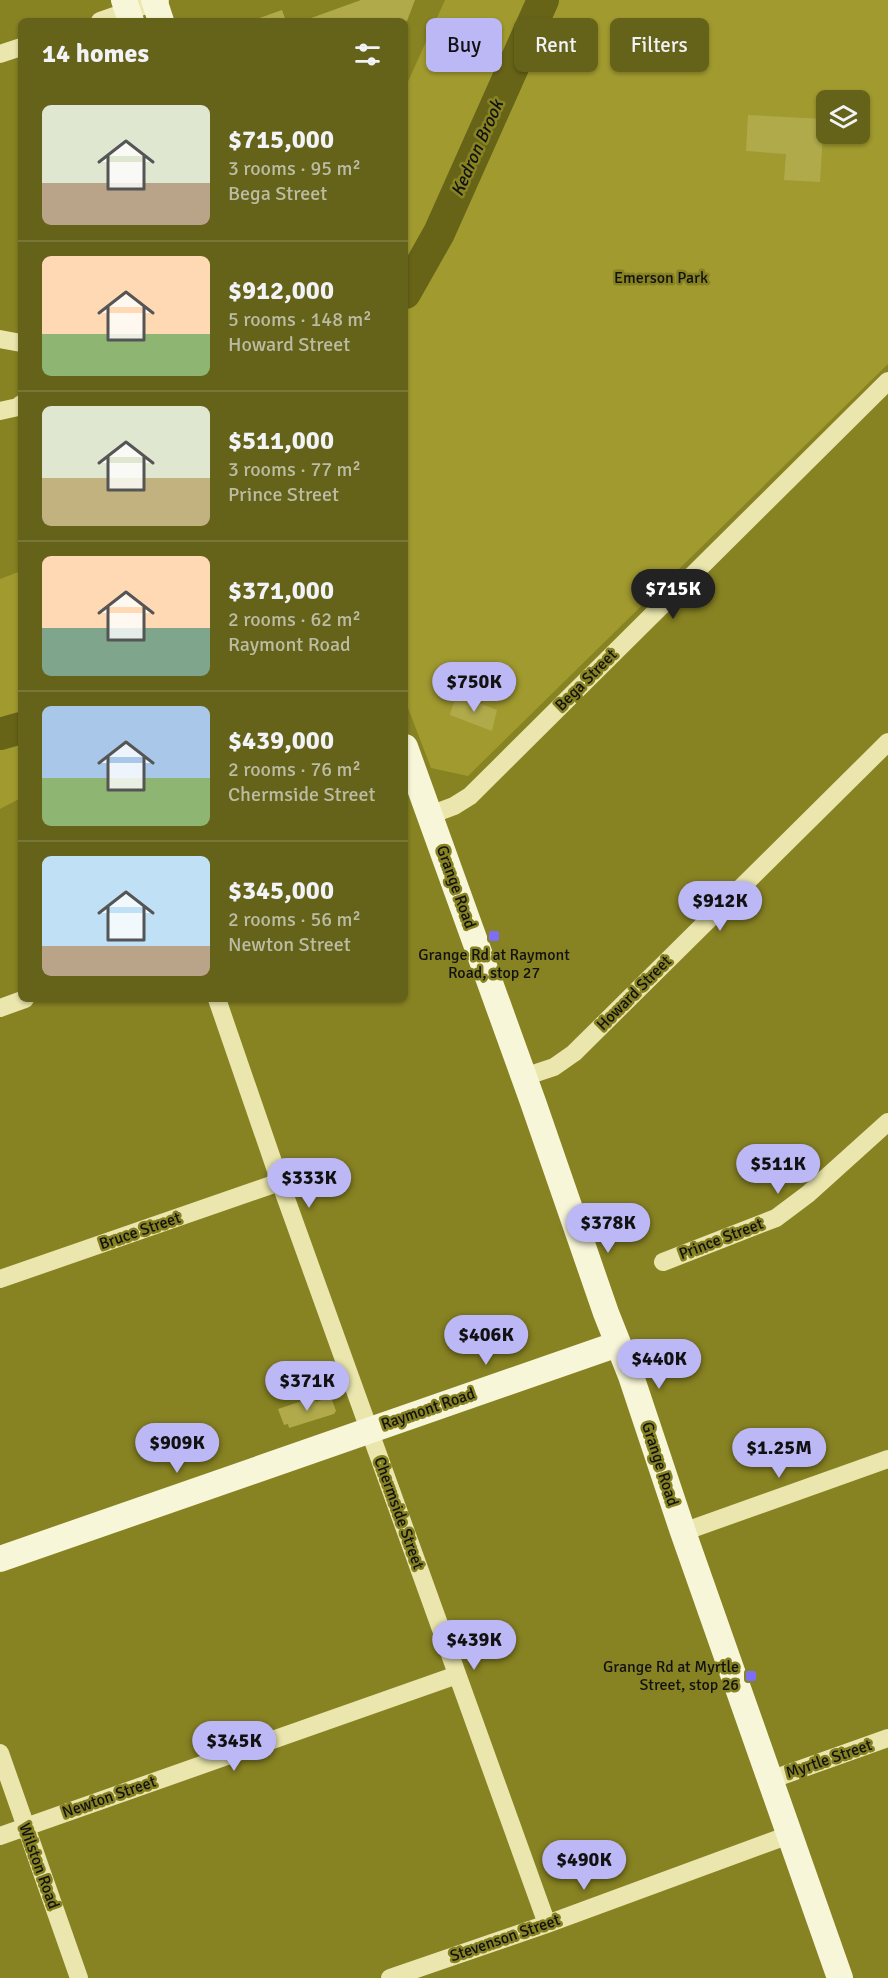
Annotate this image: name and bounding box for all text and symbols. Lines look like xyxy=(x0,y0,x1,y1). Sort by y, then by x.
chip: Buy xyxy=(426,18,502,72)
chip: Rent xyxy=(514,18,598,72)
chip: Filters xyxy=(610,18,709,72)
text: 14 homes xyxy=(42,38,149,70)
icon: filters xyxy=(351,38,384,71)
map controls xyxy=(816,90,870,144)
button: layers xyxy=(816,90,870,144)
water label: Kedron Brook xyxy=(446,95,509,200)
text: $715,000 xyxy=(228,124,334,156)
icon: home xyxy=(90,129,162,201)
text: 3 rooms · 95 m² xyxy=(228,156,361,181)
text: Bega Street xyxy=(228,181,327,206)
park label: Emerson Park xyxy=(614,268,708,288)
text: $912,000 xyxy=(228,275,334,307)
icon: home xyxy=(90,280,162,352)
text: 5 rooms · 148 m² xyxy=(228,307,372,332)
text: Howard Street xyxy=(228,332,350,357)
text: $511,000 xyxy=(228,425,334,457)
icon: home xyxy=(90,430,162,502)
text: 3 rooms · 77 m² xyxy=(228,457,361,482)
text: Prince Street xyxy=(228,482,339,507)
pin: $715K xyxy=(631,569,715,620)
text: $371,000 xyxy=(228,575,334,607)
text: $715K xyxy=(645,576,701,601)
icon: home xyxy=(90,580,162,652)
text: 2 rooms · 62 m² xyxy=(228,607,361,632)
text: Raymont Road xyxy=(228,632,351,657)
street label: Bega Street xyxy=(551,645,621,715)
pin: $750K xyxy=(432,662,516,713)
text: $750K xyxy=(446,669,502,694)
text: $439,000 xyxy=(228,725,334,757)
icon: home xyxy=(90,730,162,802)
text: 2 rooms · 76 m² xyxy=(228,757,361,782)
text: Chermside Street xyxy=(228,782,376,807)
street label: Grange Road xyxy=(432,843,480,931)
text: $345,000 xyxy=(228,875,334,907)
icon: home xyxy=(90,880,162,952)
pin: $912K xyxy=(678,881,762,932)
text: $912K xyxy=(692,888,748,913)
text: 2 rooms · 56 m² xyxy=(228,907,361,932)
marker: Grange Rd at Raymont Road, stop 27 xyxy=(487,929,501,943)
text: Newton Street xyxy=(228,932,351,957)
place label: Grange Rd at Raymont Road, stop 27 xyxy=(418,945,570,983)
street label: Howard Street xyxy=(592,951,676,1035)
pin: $511K xyxy=(736,1144,820,1195)
text: $511K xyxy=(750,1151,806,1176)
pin: $333K xyxy=(267,1158,351,1209)
text: $333K xyxy=(281,1165,337,1190)
pin: $378K xyxy=(566,1203,650,1254)
street label: Bruce Street xyxy=(97,1208,184,1254)
text: $378K xyxy=(580,1210,636,1235)
street label: Prince Street xyxy=(676,1214,766,1264)
pin: $406K xyxy=(444,1315,528,1366)
text: $406K xyxy=(458,1322,514,1347)
pin: $440K xyxy=(617,1339,701,1390)
text: $440K xyxy=(631,1346,687,1371)
pin: $371K xyxy=(265,1361,349,1412)
text: $371K xyxy=(279,1368,335,1393)
street label: Raymont Road xyxy=(378,1384,478,1434)
street label: Grange Road xyxy=(637,1419,683,1509)
pin: $909K xyxy=(135,1423,219,1474)
pin: $1.25M xyxy=(730,1428,828,1479)
text: $909K xyxy=(149,1430,205,1455)
text: $1.25M xyxy=(746,1435,812,1460)
street label: Chermside Street xyxy=(369,1454,429,1572)
pin: $439K xyxy=(432,1620,516,1671)
text: $439K xyxy=(446,1627,502,1652)
place label: Grange Rd at Myrtle Street, stop 26 xyxy=(603,1657,739,1695)
marker: Grange Rd at Myrtle Street, stop 26 xyxy=(744,1669,758,1683)
pin: $345K xyxy=(192,1721,276,1772)
text: $345K xyxy=(206,1728,262,1753)
street label: Myrtle Street xyxy=(783,1735,875,1783)
street label: Newton Street xyxy=(59,1771,159,1822)
street label: Wilston Road xyxy=(14,1820,64,1912)
pin: $490K xyxy=(542,1840,626,1891)
text: $490K xyxy=(556,1847,612,1872)
street label: Stevenson Street xyxy=(447,1910,563,1966)

